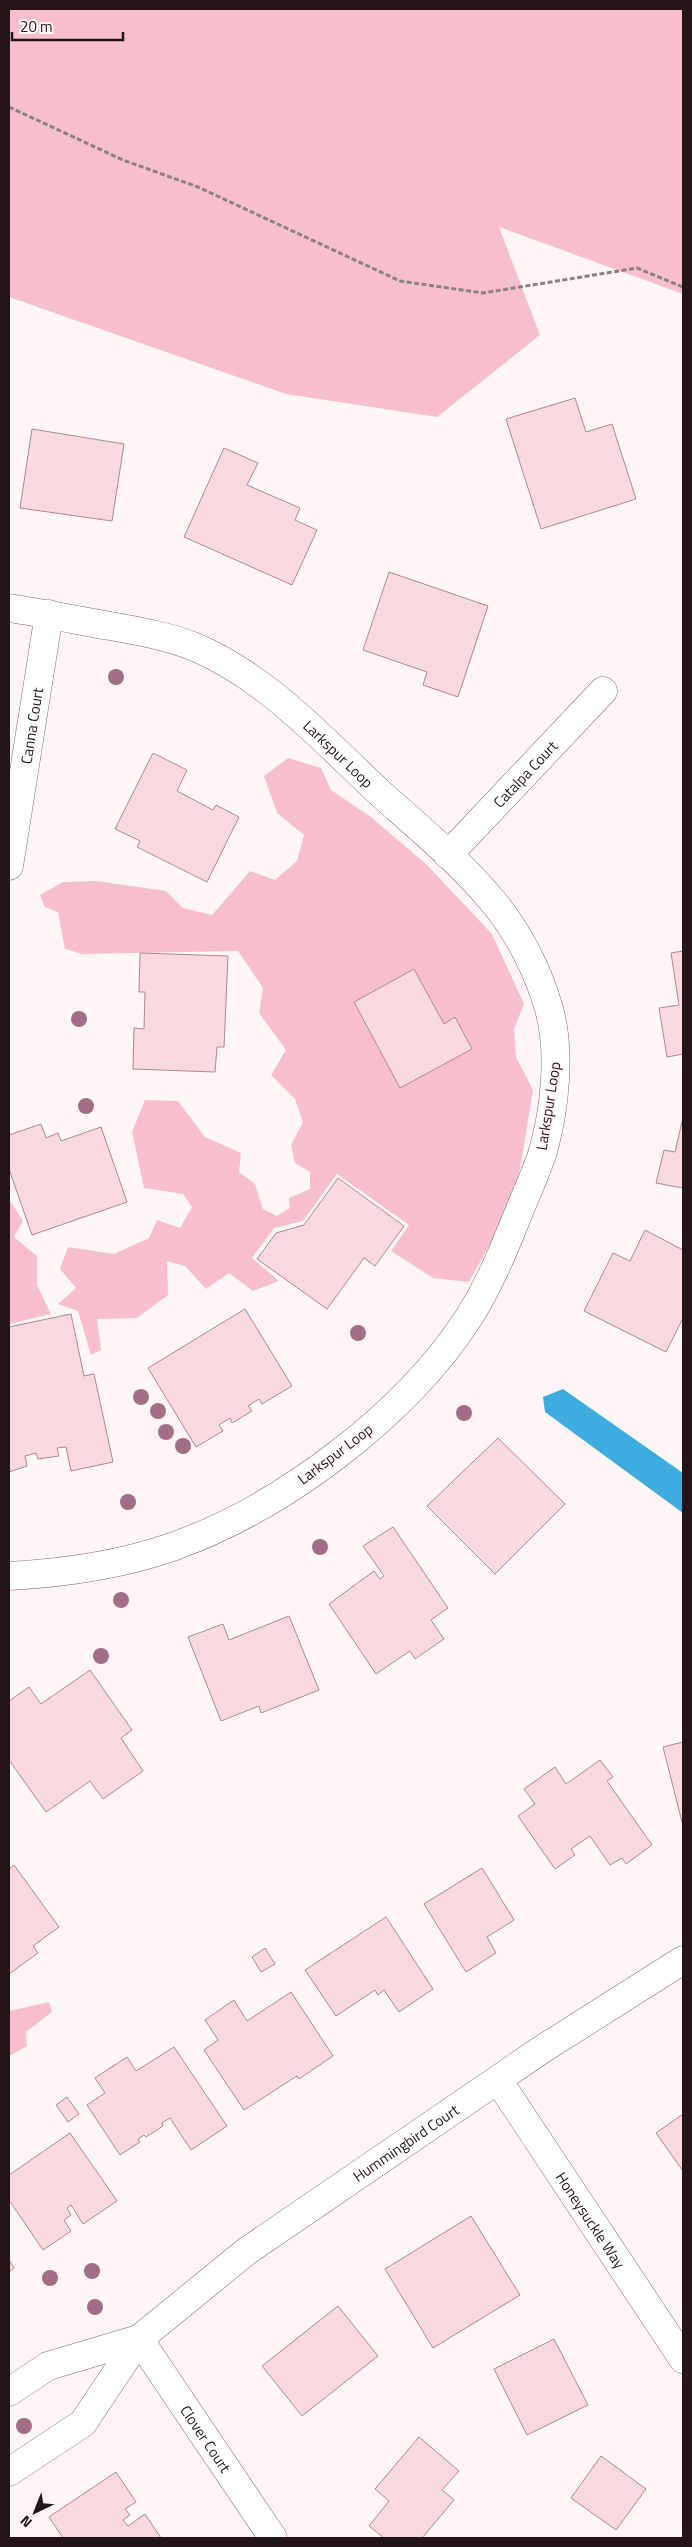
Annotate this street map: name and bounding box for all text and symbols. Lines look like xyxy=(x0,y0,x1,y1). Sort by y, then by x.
scale bar xyxy=(12,10,124,42)
text: 20 m xyxy=(20,15,53,38)
street label: Canna Court xyxy=(14,685,49,766)
street label: Larkspur Loop xyxy=(298,714,379,793)
street label: Catalpa Court xyxy=(487,734,563,812)
street label: Larkspur Loop xyxy=(530,1060,566,1152)
street label: Larkspur Loop xyxy=(292,1418,378,1490)
street label: Hummingbird Court xyxy=(348,2098,464,2187)
street label: Honeysuckle Way xyxy=(550,2167,631,2273)
street label: Clover Court xyxy=(175,2400,237,2478)
north arrow xyxy=(10,2487,60,2537)
text: N xyxy=(15,2511,37,2533)

